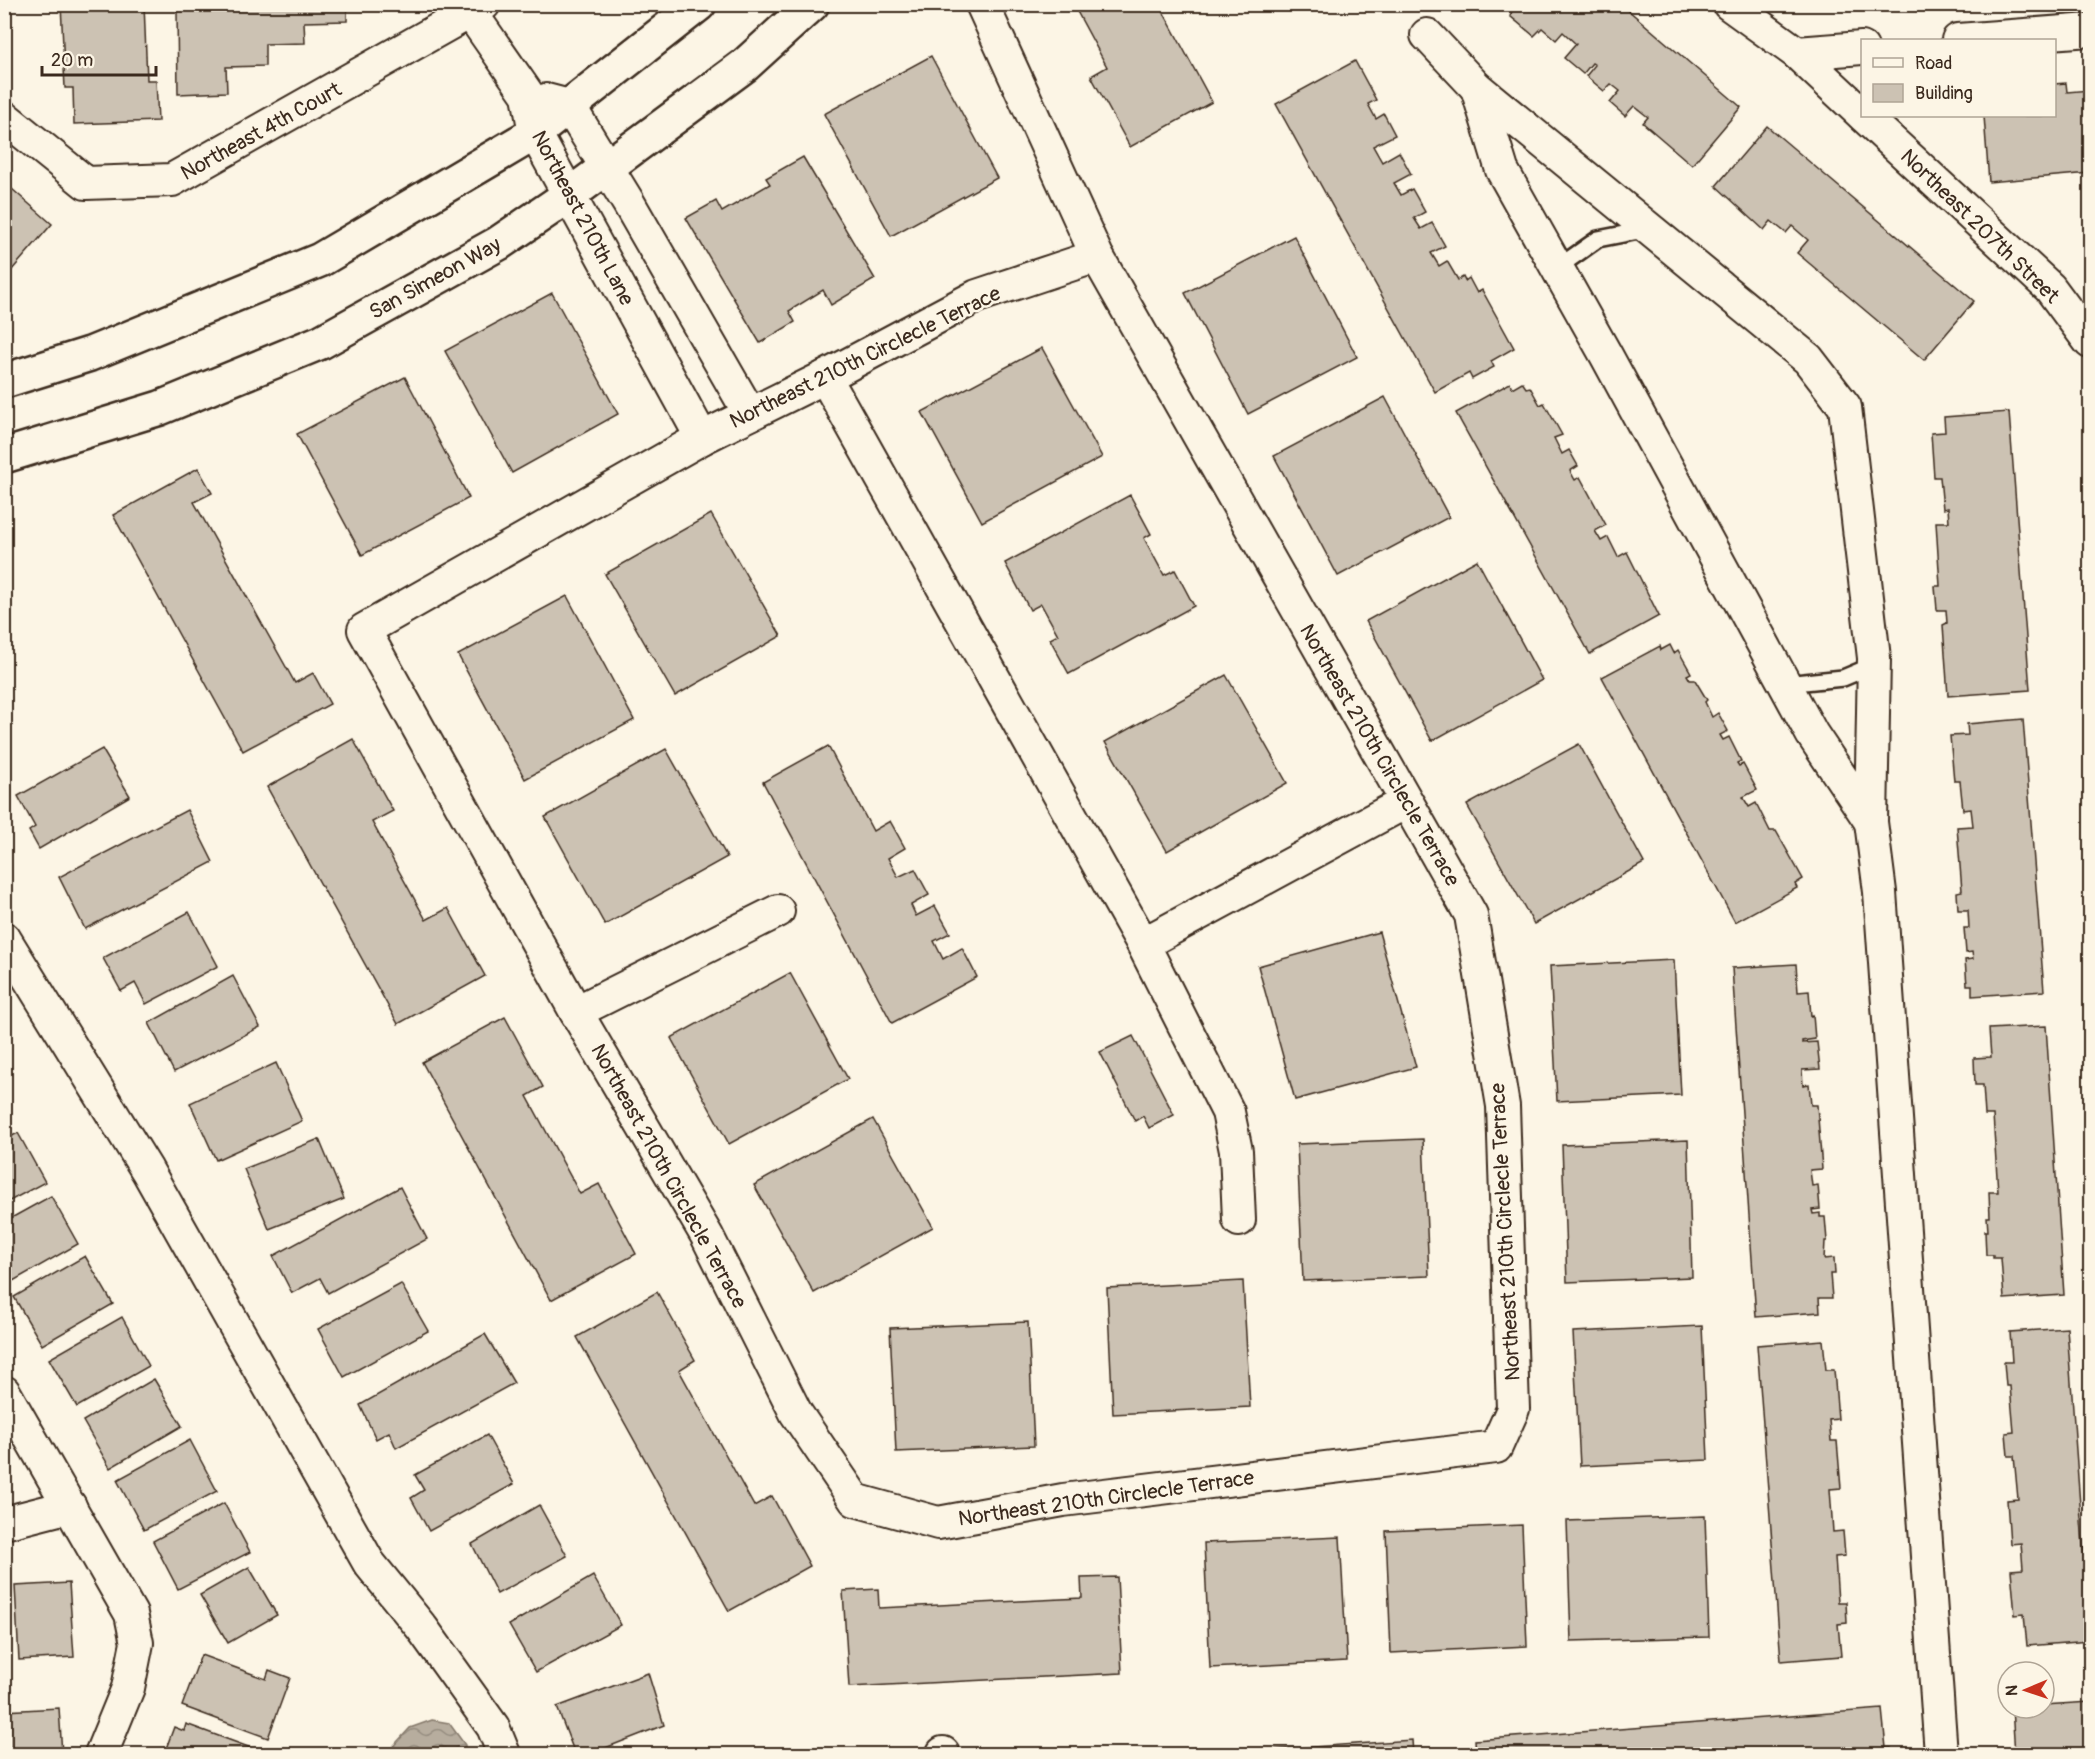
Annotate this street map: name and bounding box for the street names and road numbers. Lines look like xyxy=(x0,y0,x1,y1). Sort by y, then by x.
street label: Northeast 4th Court xyxy=(176,76,347,187)
street label: Northeast 210th Lane xyxy=(525,126,640,311)
street label: Northeast 207th Street xyxy=(1894,143,2065,310)
street label: San Simeon Way xyxy=(365,231,506,326)
street label: Northeast 210th Circlecle Terrace xyxy=(725,280,1006,435)
street label: Northeast 210th Circlecle Terrace xyxy=(1293,619,1466,892)
street label: Northeast 210th Circlecle Terrace xyxy=(584,1039,753,1314)
street label: Northeast 210th Circlecle Terrace xyxy=(1484,1082,1527,1382)
street label: Northeast 210th Circlecle Terrace xyxy=(956,1464,1256,1533)

